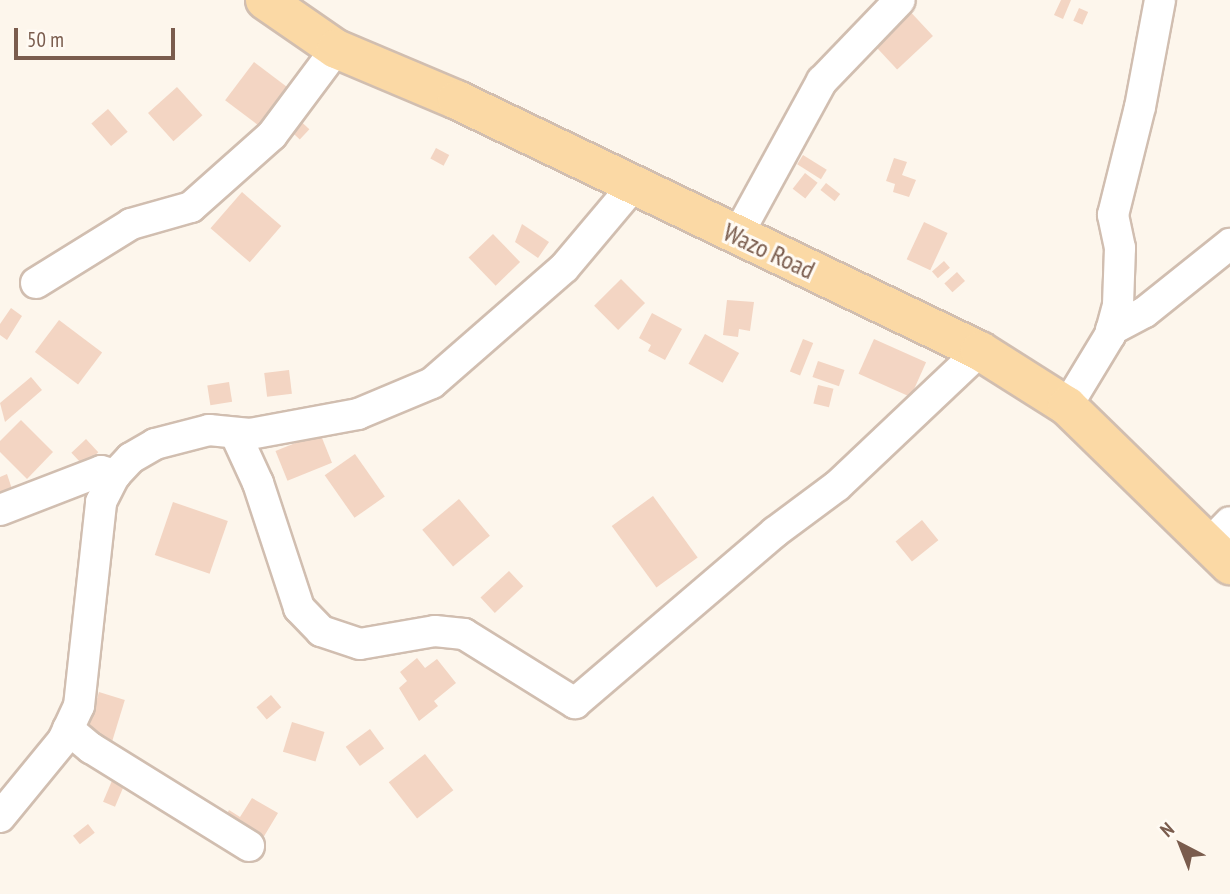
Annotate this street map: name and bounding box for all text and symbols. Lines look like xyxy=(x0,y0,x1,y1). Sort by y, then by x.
scale bar xyxy=(18,14,178,58)
text: 50 m xyxy=(27,26,64,53)
street label: Wazo Road xyxy=(718,216,820,286)
north arrow xyxy=(1146,810,1216,880)
text: N xyxy=(1155,817,1179,842)

